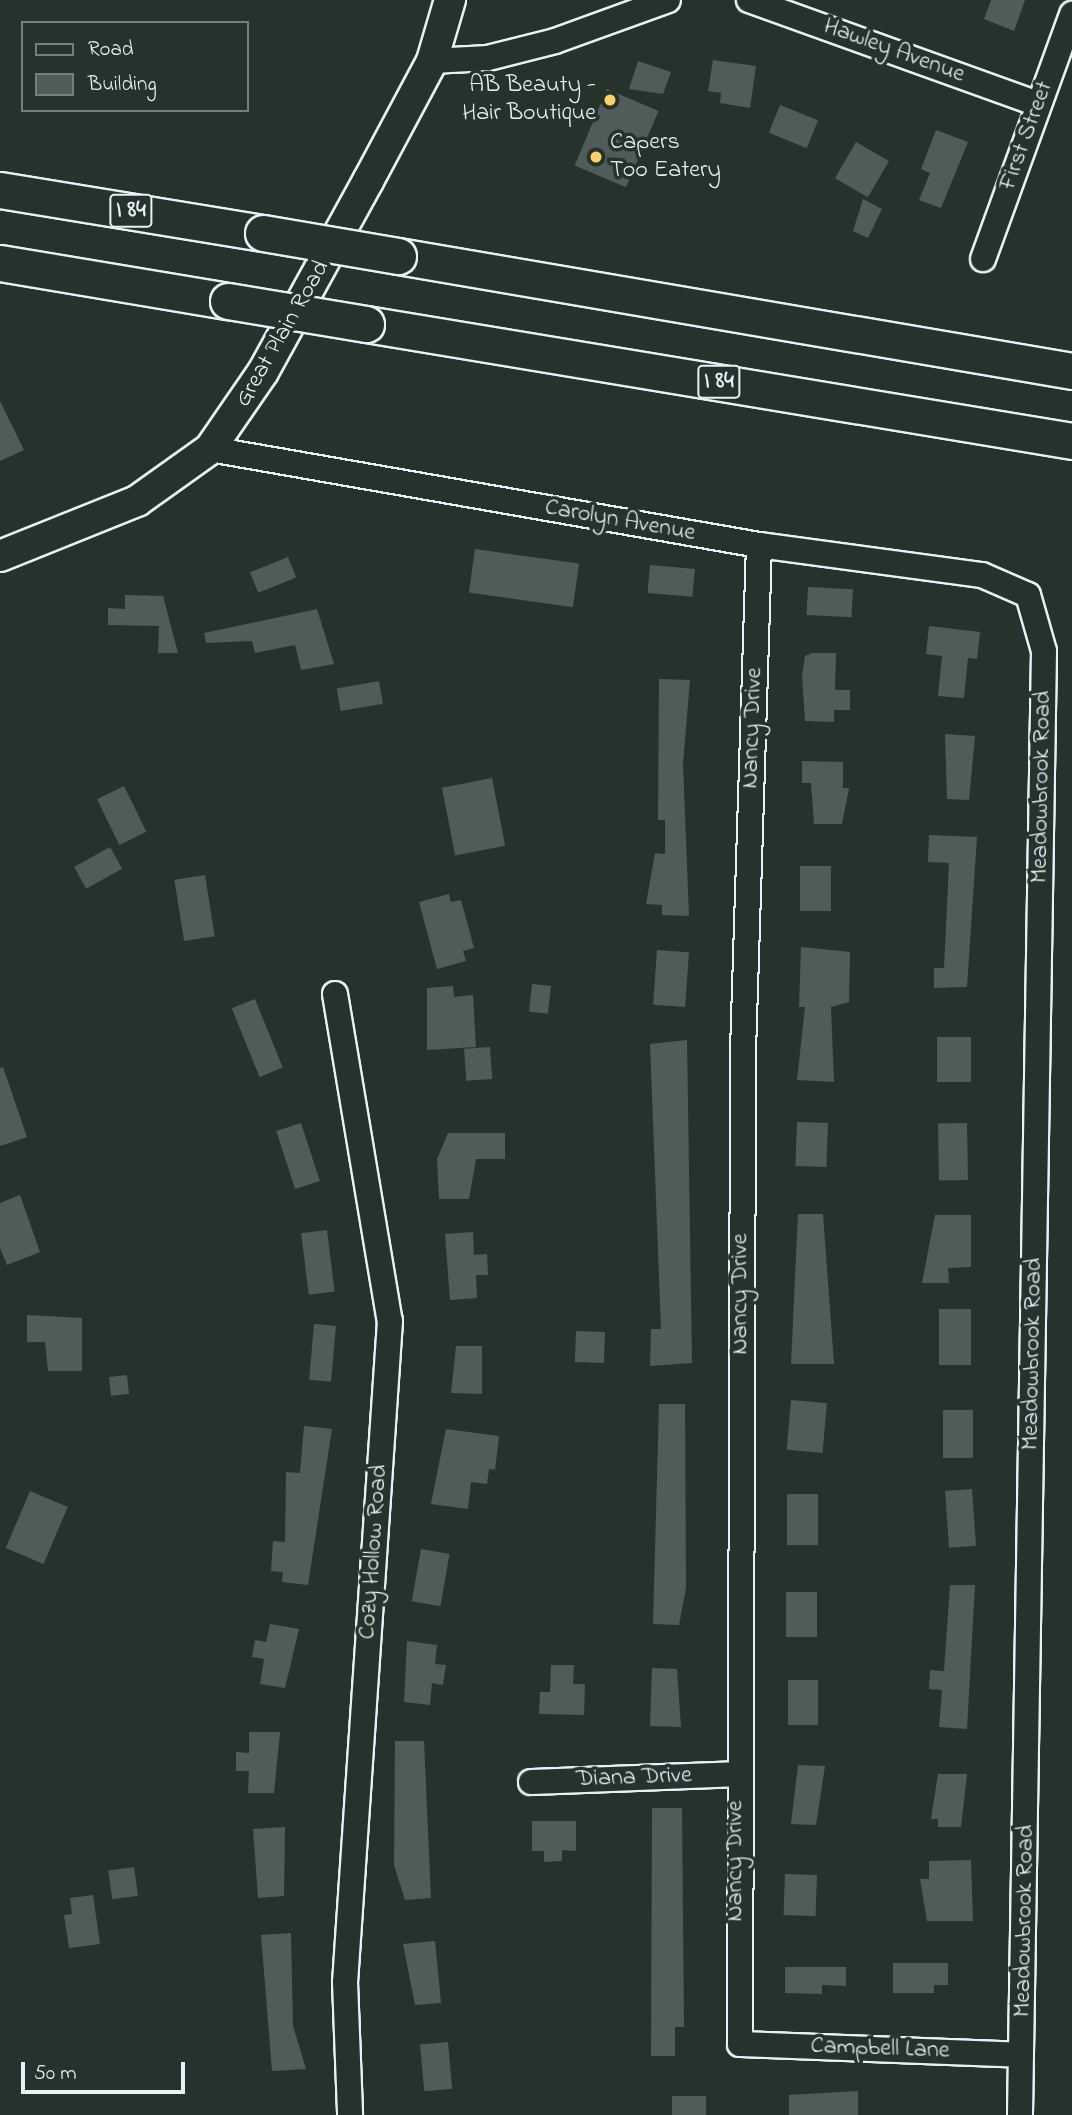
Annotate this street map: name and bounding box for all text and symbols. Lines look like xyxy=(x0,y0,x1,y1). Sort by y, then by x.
street label: Hawley Avenue xyxy=(820,12,968,90)
legend xyxy=(21,21,248,112)
text: Road xyxy=(88,35,134,65)
text: Building xyxy=(88,70,157,100)
place label: AB Beauty - Hair Boutique xyxy=(462,72,596,128)
street label: First Street xyxy=(994,77,1060,195)
marker: AB Beauty - Hair Boutique xyxy=(602,92,618,108)
place label: Capers Too Eatery xyxy=(610,129,721,185)
marker: Capers Too Eatery xyxy=(588,149,604,165)
road number: I 84 xyxy=(108,192,154,230)
street label: Great Plain Road xyxy=(230,256,336,412)
road number: I 84 xyxy=(696,362,742,402)
street label: Carolyn Avenue xyxy=(543,494,697,548)
street label: Nancy Drive xyxy=(736,667,770,789)
street label: Meadowbrook Road xyxy=(1026,690,1058,884)
street label: Nancy Drive xyxy=(727,1233,755,1355)
street label: Meadowbrook Road xyxy=(1017,1257,1049,1451)
street label: Cozy Hollow Road xyxy=(354,1464,394,1640)
street label: Diana Drive xyxy=(576,1762,692,1794)
street label: Nancy Drive xyxy=(722,1800,750,1922)
street label: Meadowbrook Road xyxy=(1009,1824,1041,2018)
street label: Campbell Lane xyxy=(810,2032,950,2066)
scale bar xyxy=(24,2048,189,2092)
text: 50 m xyxy=(34,2059,77,2089)

